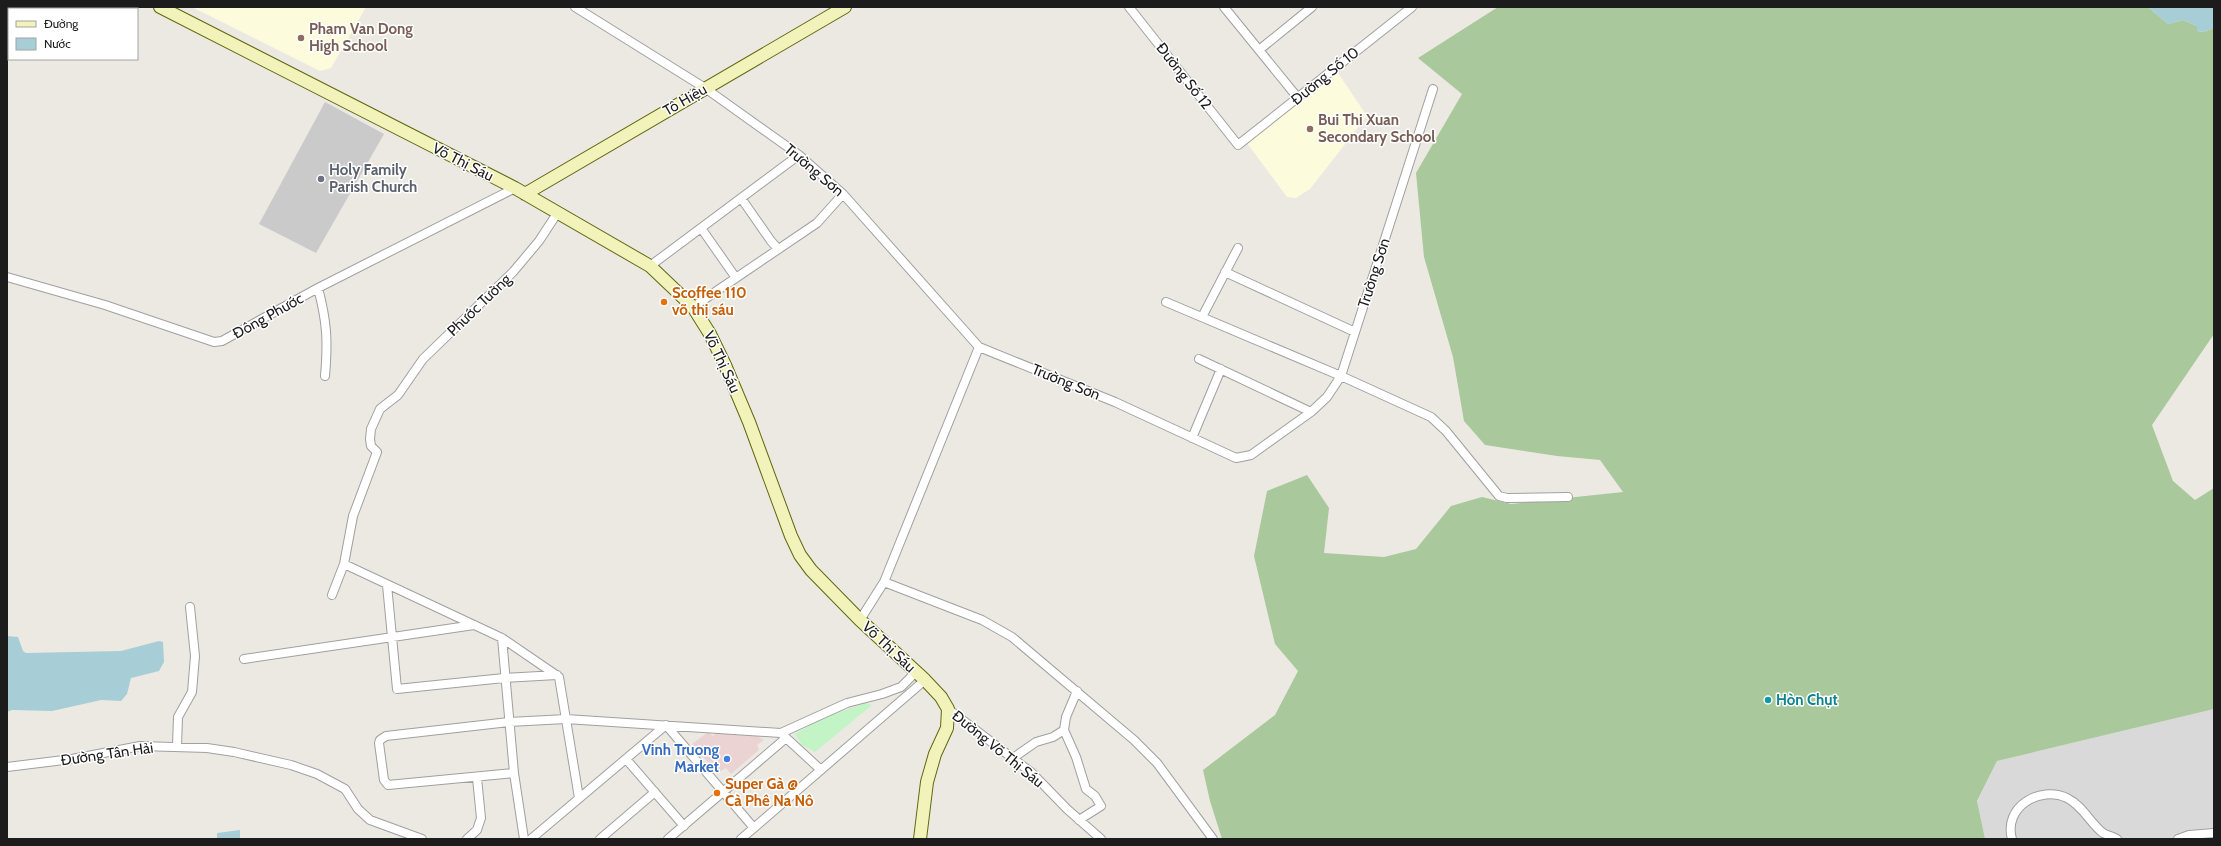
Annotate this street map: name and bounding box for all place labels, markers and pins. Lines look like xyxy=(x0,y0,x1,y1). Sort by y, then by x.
place label: Pham Van Dong High School xyxy=(309,20,413,55)
marker: Pham Van Dong High School xyxy=(296,33,306,43)
place label: Bui Thi Xuan Secondary School xyxy=(1318,111,1435,146)
marker: Bui Thi Xuan Secondary School xyxy=(1305,124,1315,134)
place label: Holy Family Parish Church xyxy=(329,161,417,196)
marker: Holy Family Parish Church xyxy=(316,174,326,184)
place label: Scoffee 110 võ thị sáu xyxy=(672,284,747,319)
marker: Scoffee 110 võ thị sáu xyxy=(659,297,669,307)
place label: Hòn Chụt xyxy=(1776,691,1838,709)
marker: Hòn Chụt xyxy=(1763,695,1773,705)
place label: Vinh Truong Market xyxy=(642,741,719,776)
marker: Vinh Truong Market xyxy=(722,754,732,764)
place label: Super Gà @ Cà Phê Na Nô xyxy=(725,775,814,810)
marker: Super Gà @ Cà Phê Na Nô xyxy=(712,788,722,798)

